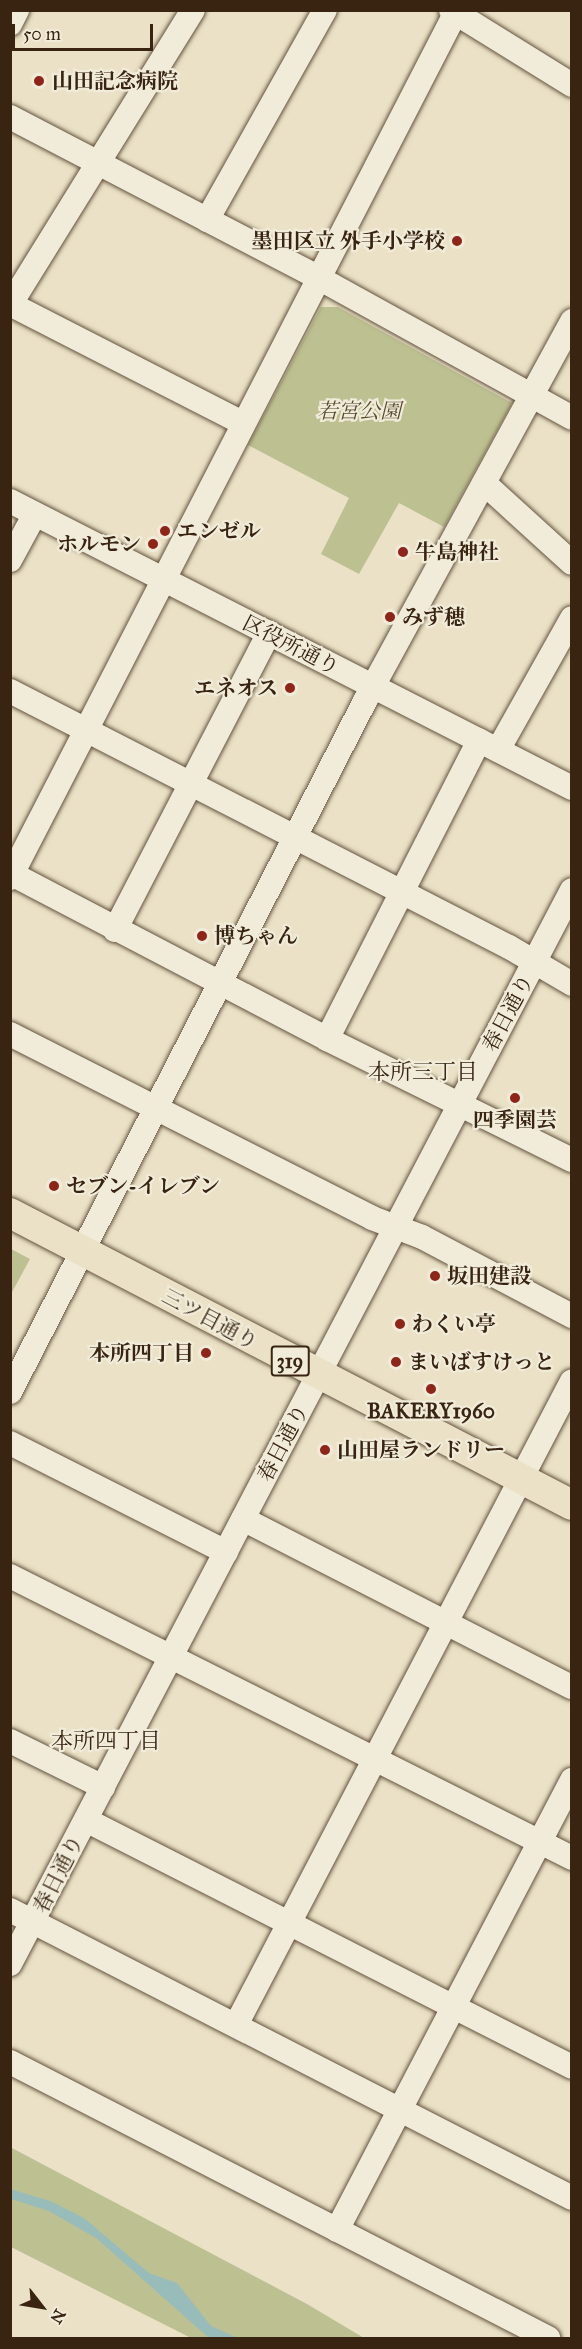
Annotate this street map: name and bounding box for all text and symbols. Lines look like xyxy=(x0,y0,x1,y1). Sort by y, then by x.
scale bar xyxy=(15,12,156,50)
text: 50 m xyxy=(23,23,61,45)
place label: 山田記念病院 xyxy=(52,68,178,94)
marker: 山田記念病院 xyxy=(30,72,48,90)
place label: 墨田区立 外手小学校 xyxy=(251,228,445,254)
marker: 墨田区立 外手小学校 xyxy=(450,234,464,248)
park label: 若宮公園 xyxy=(317,398,401,424)
place label: エンゼル xyxy=(177,518,261,544)
marker: エンゼル xyxy=(158,524,172,538)
place label: ホルモン xyxy=(57,531,141,557)
marker: ホルモン xyxy=(146,537,160,551)
place label: 牛島神社 xyxy=(415,539,499,565)
marker: 牛島神社 xyxy=(396,545,410,559)
place label: みず穂 xyxy=(402,604,465,630)
street label: 区役所通り xyxy=(239,610,343,680)
marker: みず穂 xyxy=(383,610,397,624)
place label: エネオス xyxy=(194,675,278,701)
marker: エネオス xyxy=(283,681,297,695)
place label: 博ちゃん xyxy=(214,923,298,949)
marker: 博ちゃん xyxy=(195,929,209,943)
street label: 春日通り xyxy=(477,970,539,1056)
district label: 本所三丁目 xyxy=(368,1059,478,1085)
marker: 四季園芸 xyxy=(508,1091,522,1105)
place label: 四季園芸 xyxy=(473,1107,557,1133)
place label: セブン-イレブン xyxy=(66,1173,222,1199)
marker: セブン-イレブン xyxy=(47,1179,61,1193)
place label: 坂田建設 xyxy=(447,1263,531,1289)
marker: 坂田建設 xyxy=(428,1269,442,1283)
street label: 三ツ目通り xyxy=(158,1283,262,1355)
place label: わくい亭 xyxy=(412,1311,496,1337)
marker: わくい亭 xyxy=(393,1317,407,1331)
place label: 本所四丁目 xyxy=(89,1340,194,1366)
road number: 319 xyxy=(270,1344,310,1378)
marker: 本所四丁目 xyxy=(199,1346,213,1360)
place label: まいばすけっと xyxy=(408,1349,555,1375)
marker: まいばすけっと xyxy=(389,1355,403,1369)
marker: BAKERY1960 xyxy=(424,1382,438,1396)
place label: BAKERY1960 xyxy=(367,1398,495,1424)
street label: 春日通り xyxy=(252,1400,314,1486)
place label: 山田屋ランドリー xyxy=(337,1437,505,1463)
marker: 山田屋ランドリー xyxy=(318,1443,332,1457)
district label: 本所四丁目 xyxy=(51,1728,161,1754)
street label: 春日通り xyxy=(28,1831,88,1917)
north arrow xyxy=(12,2277,72,2337)
text: N xyxy=(46,2306,70,2327)

